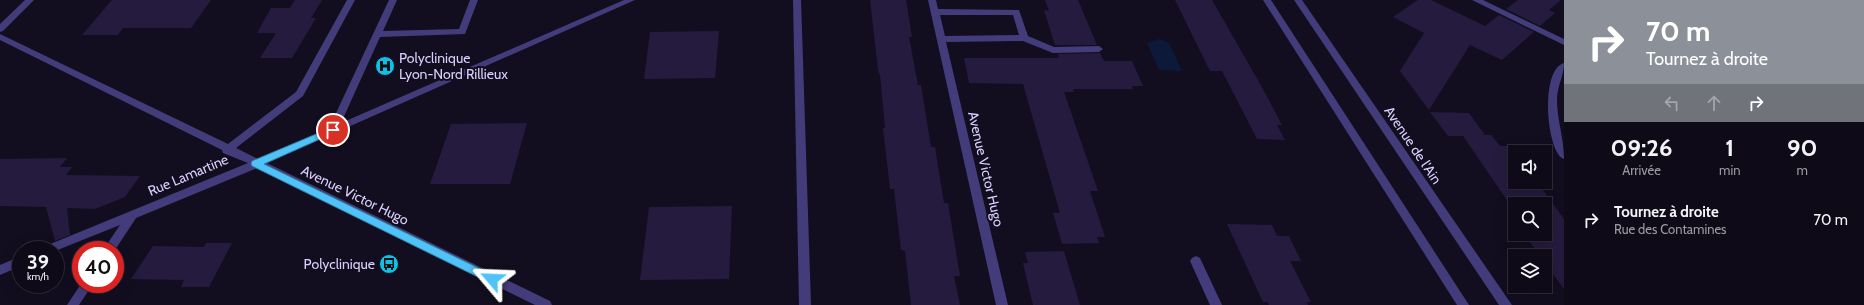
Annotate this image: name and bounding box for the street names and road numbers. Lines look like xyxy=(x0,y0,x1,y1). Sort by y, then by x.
street label: Avenue de l'Ain xyxy=(1380,103,1446,187)
street label: Avenue Victor Hugo xyxy=(964,110,1008,229)
street label: Rue Lamartine xyxy=(145,150,231,200)
street label: Avenue Victor Hugo xyxy=(298,161,412,229)

